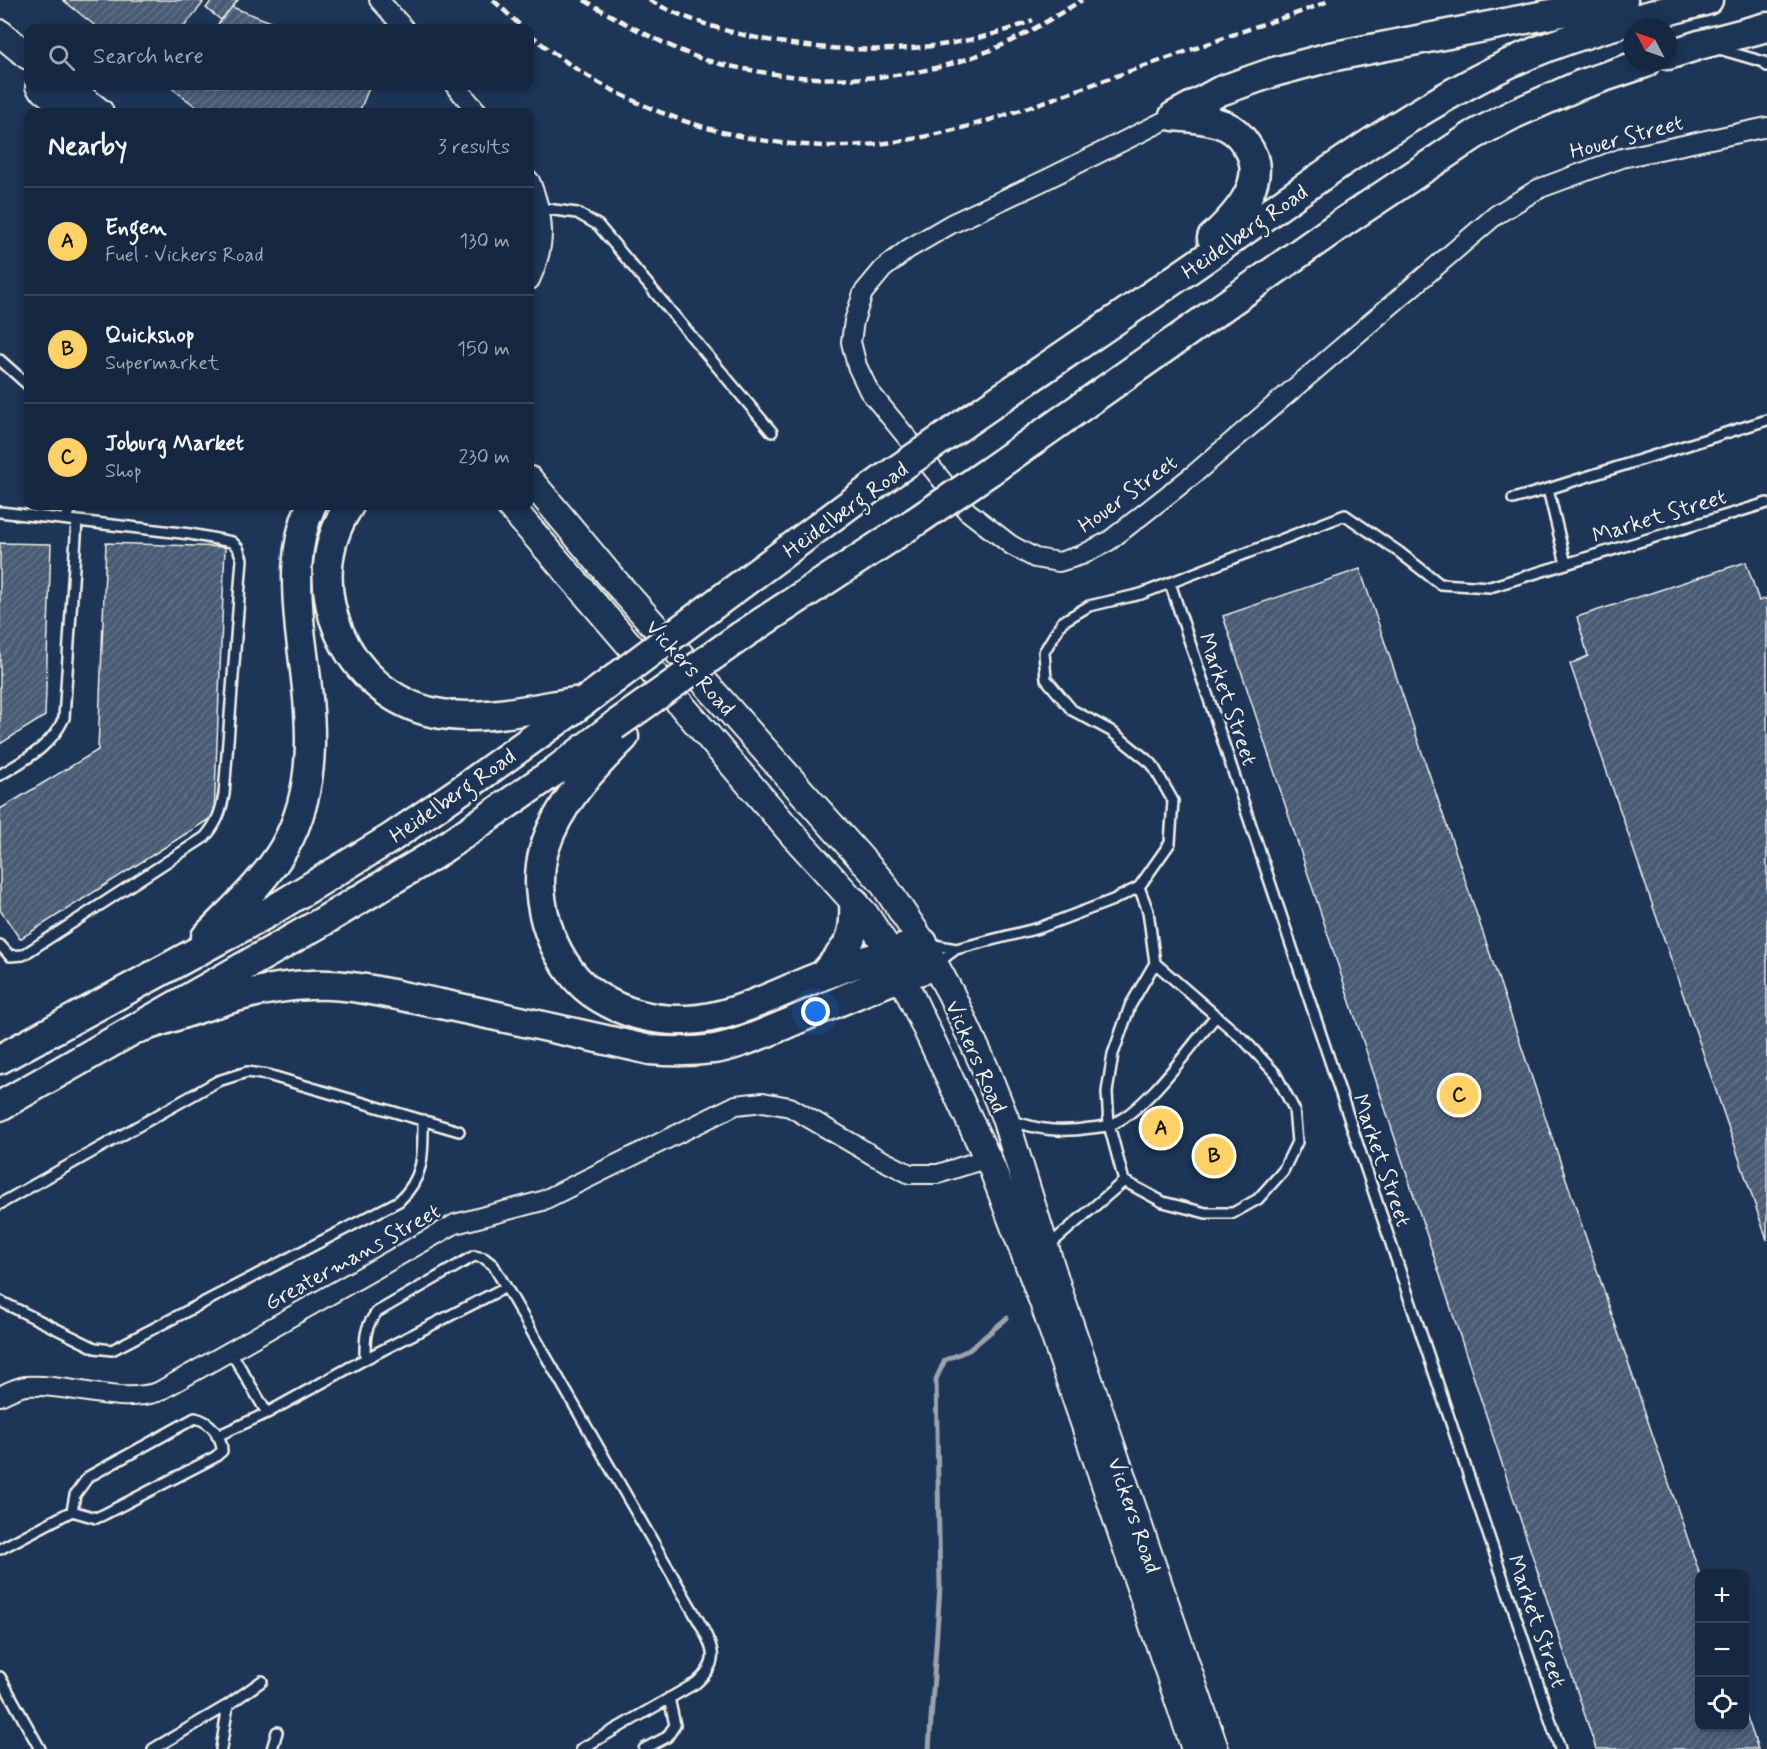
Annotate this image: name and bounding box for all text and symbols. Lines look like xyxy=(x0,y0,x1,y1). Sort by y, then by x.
north arrow xyxy=(1623,18,1677,72)
search box xyxy=(24,24,534,90)
icon: search xyxy=(45,41,78,74)
text: Search here xyxy=(93,43,204,71)
street label: Houer Street xyxy=(1567,109,1686,166)
text: Nearby xyxy=(48,130,127,164)
text: 3 results xyxy=(438,134,510,161)
street label: Heidelberg Road xyxy=(1177,179,1316,289)
text: Engen xyxy=(105,214,166,242)
text: A xyxy=(61,228,74,255)
text: 130 m xyxy=(459,228,510,255)
text: Fuel · Vickers Road xyxy=(105,242,264,269)
text: Quickshop xyxy=(105,322,195,350)
text: B xyxy=(61,336,74,363)
text: 150 m xyxy=(457,336,510,363)
text: Supermarket xyxy=(105,350,219,377)
text: Joburg Market xyxy=(105,430,244,458)
text: C xyxy=(60,444,75,471)
text: 230 m xyxy=(458,444,510,471)
street label: Houer Street xyxy=(1073,449,1183,540)
street label: Heidelberg Road xyxy=(778,456,916,568)
text: Shop xyxy=(105,458,142,485)
street label: Market Street xyxy=(1589,483,1730,551)
street label: Vickers Road xyxy=(639,614,740,723)
street label: Market Street xyxy=(1191,630,1263,770)
street label: Heidelberg Road xyxy=(385,743,524,853)
street label: Vickers Road xyxy=(938,996,1012,1118)
your location xyxy=(801,997,830,1026)
pin: C xyxy=(1440,1072,1478,1118)
street label: Market Street xyxy=(1345,1091,1417,1231)
pin: A xyxy=(1142,1106,1180,1150)
pin: B xyxy=(1194,1134,1234,1178)
street label: Greatermans Street xyxy=(260,1198,446,1318)
street label: Vickers Road xyxy=(1100,1454,1166,1577)
street label: Market Street xyxy=(1500,1552,1572,1692)
map controls xyxy=(1695,1569,1749,1731)
button: + xyxy=(1695,1569,1749,1623)
button: − xyxy=(1695,1623,1749,1677)
button: locate xyxy=(1695,1677,1749,1731)

